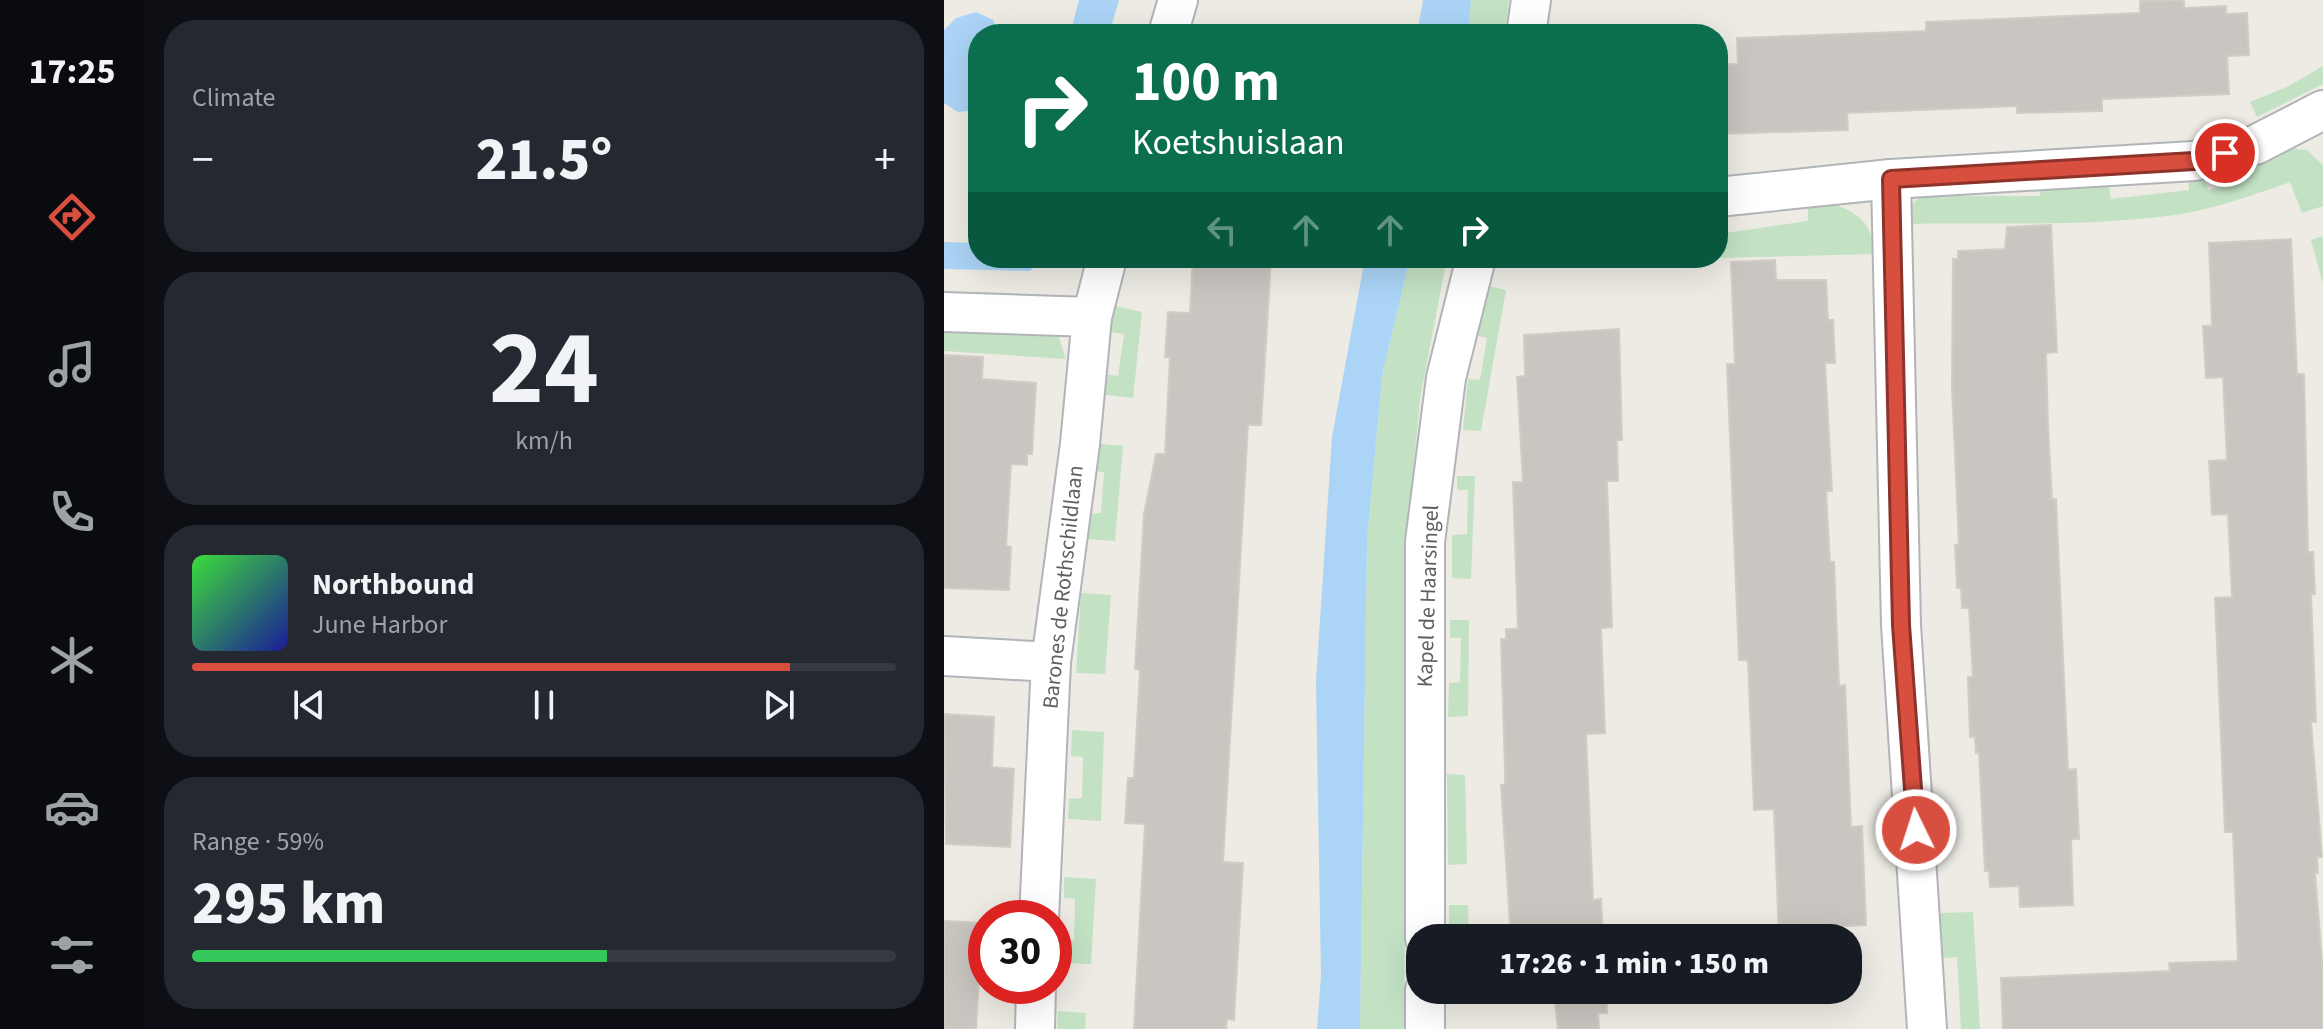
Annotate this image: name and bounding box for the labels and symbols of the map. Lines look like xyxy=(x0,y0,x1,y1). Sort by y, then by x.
pin xyxy=(2191,119,2259,187)
street label: Barones de Rothschildlaan xyxy=(1034,464,1092,710)
street label: Kapel de Haarsingel xyxy=(1409,504,1447,688)
position arrow xyxy=(1874,788,1958,872)
speed limit sign: 30 xyxy=(968,900,1072,1004)

